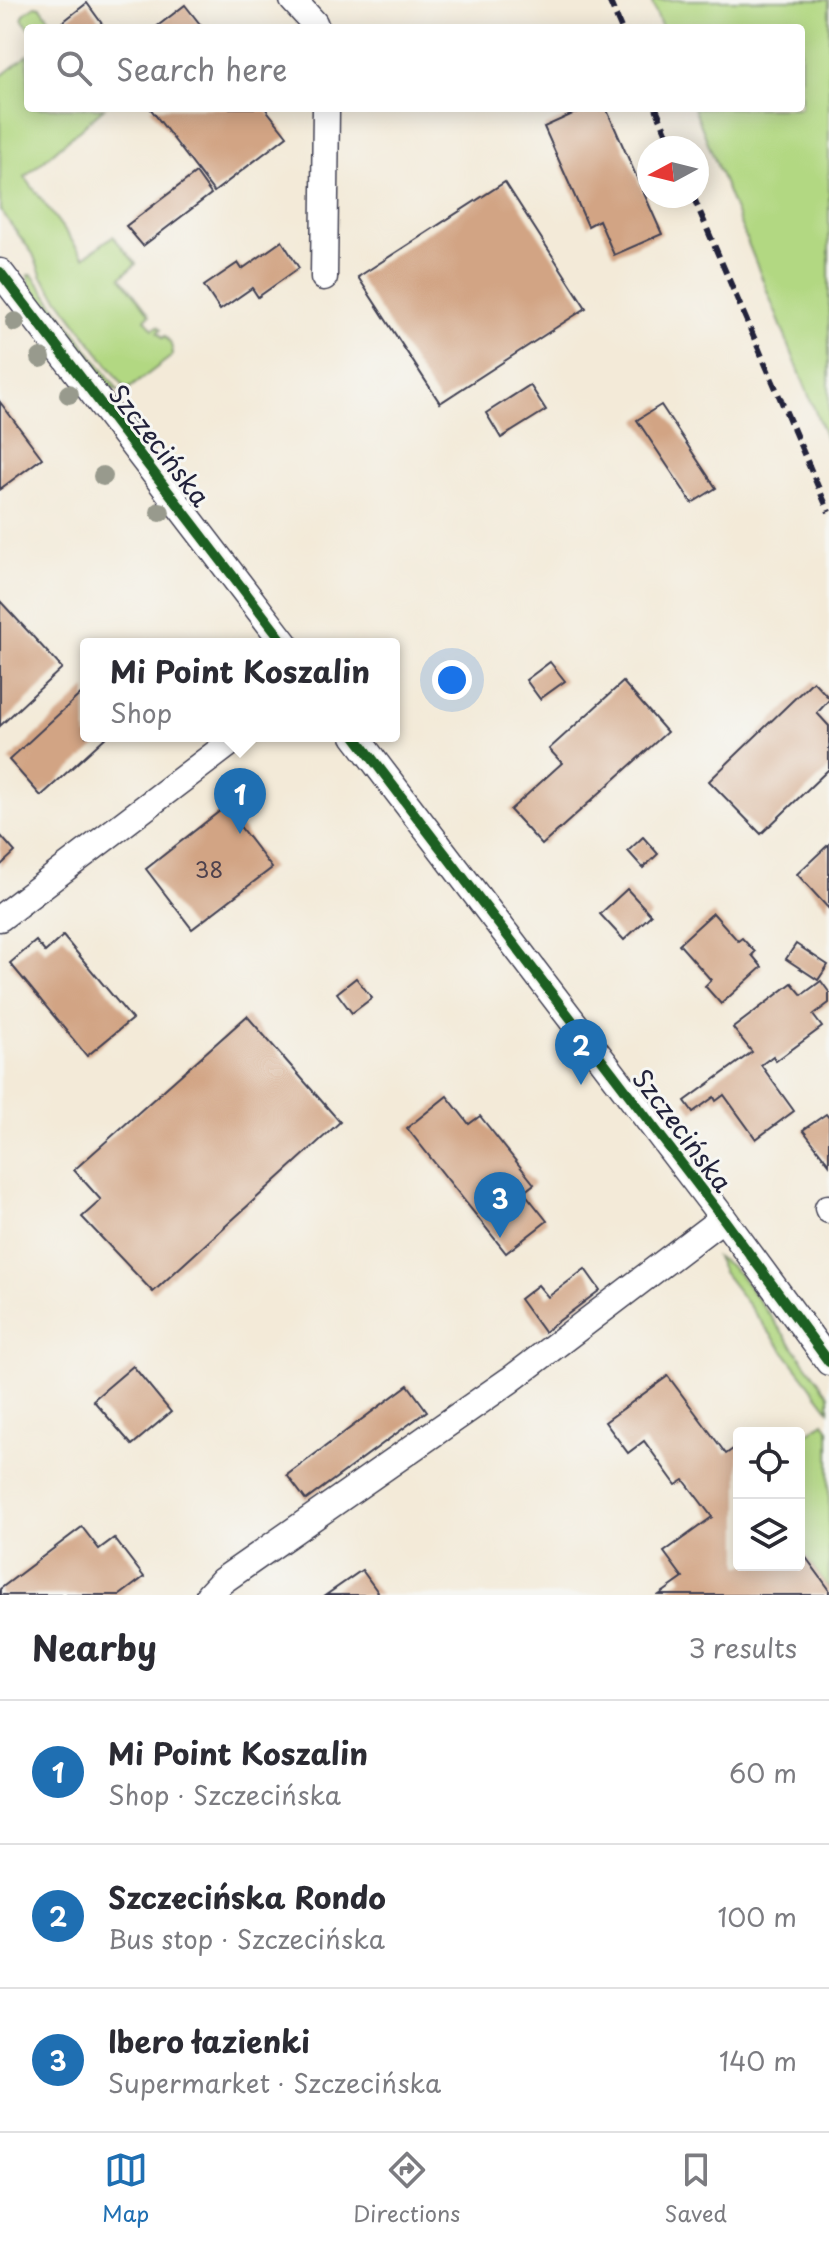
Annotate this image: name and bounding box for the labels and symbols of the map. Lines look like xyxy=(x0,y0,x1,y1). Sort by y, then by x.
north arrow xyxy=(637,136,709,208)
street label: Szczecińska xyxy=(100,376,221,515)
your location xyxy=(432,660,472,700)
pin: 1 xyxy=(214,768,266,834)
house number: 38 xyxy=(195,852,223,885)
pin: 2 xyxy=(555,1019,607,1085)
street label: Szczecińska xyxy=(624,1060,743,1201)
pin: 3 xyxy=(474,1172,526,1238)

